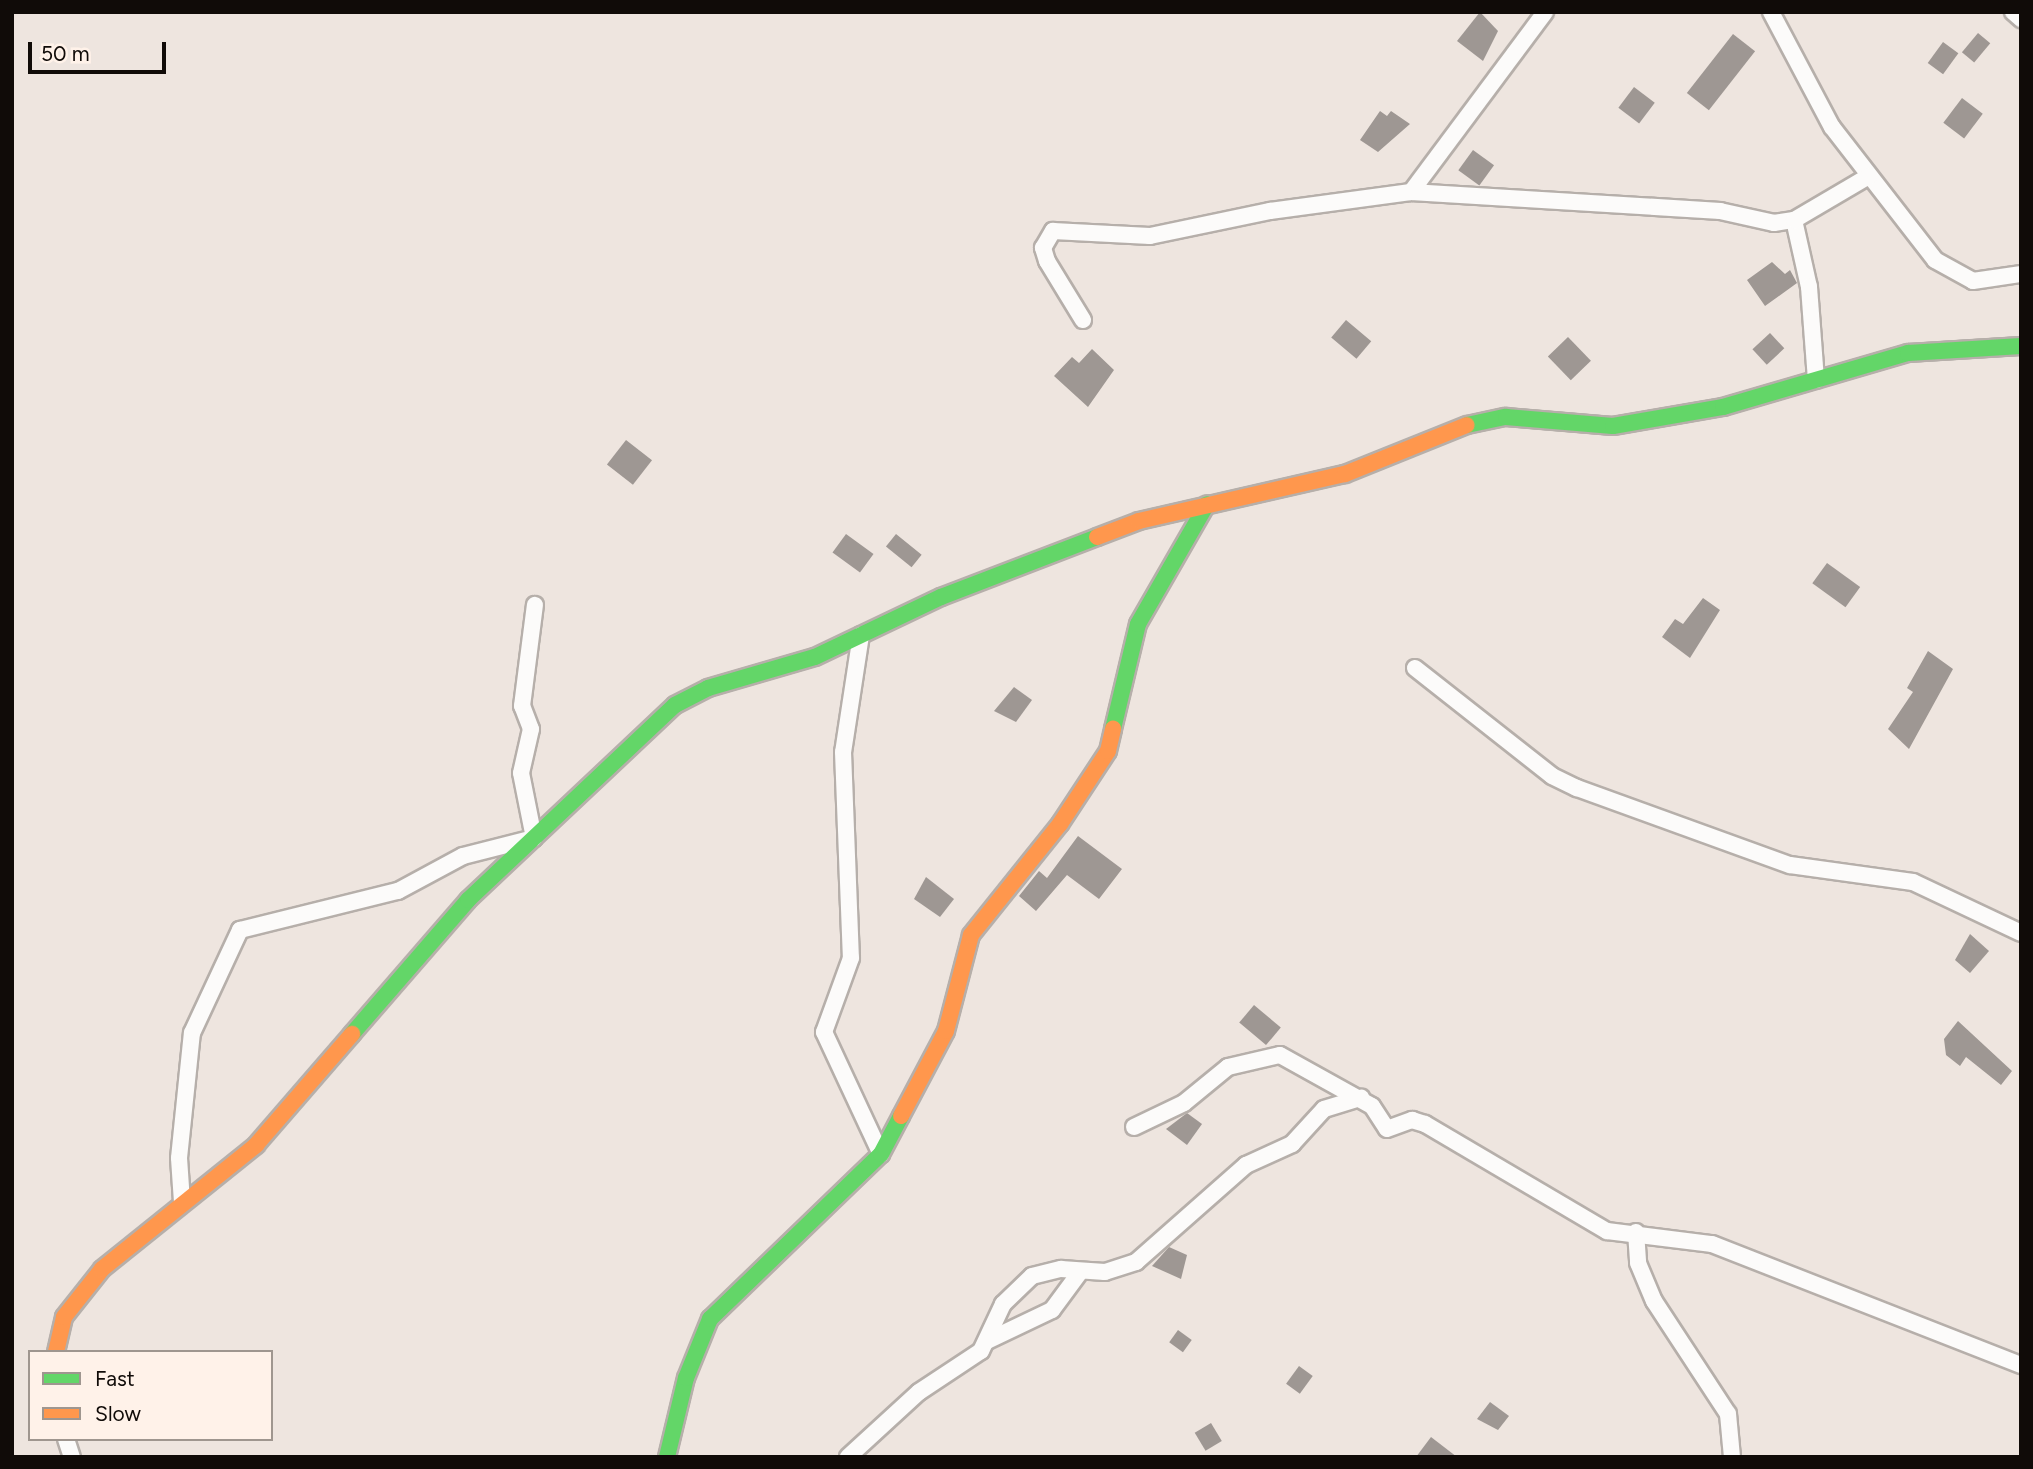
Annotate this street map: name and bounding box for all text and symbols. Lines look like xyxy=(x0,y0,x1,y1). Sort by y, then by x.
scale bar xyxy=(32,28,170,72)
text: 50 m xyxy=(41,41,90,66)
legend xyxy=(28,1350,273,1441)
text: Fast xyxy=(95,1366,135,1391)
text: Slow xyxy=(95,1401,141,1426)

